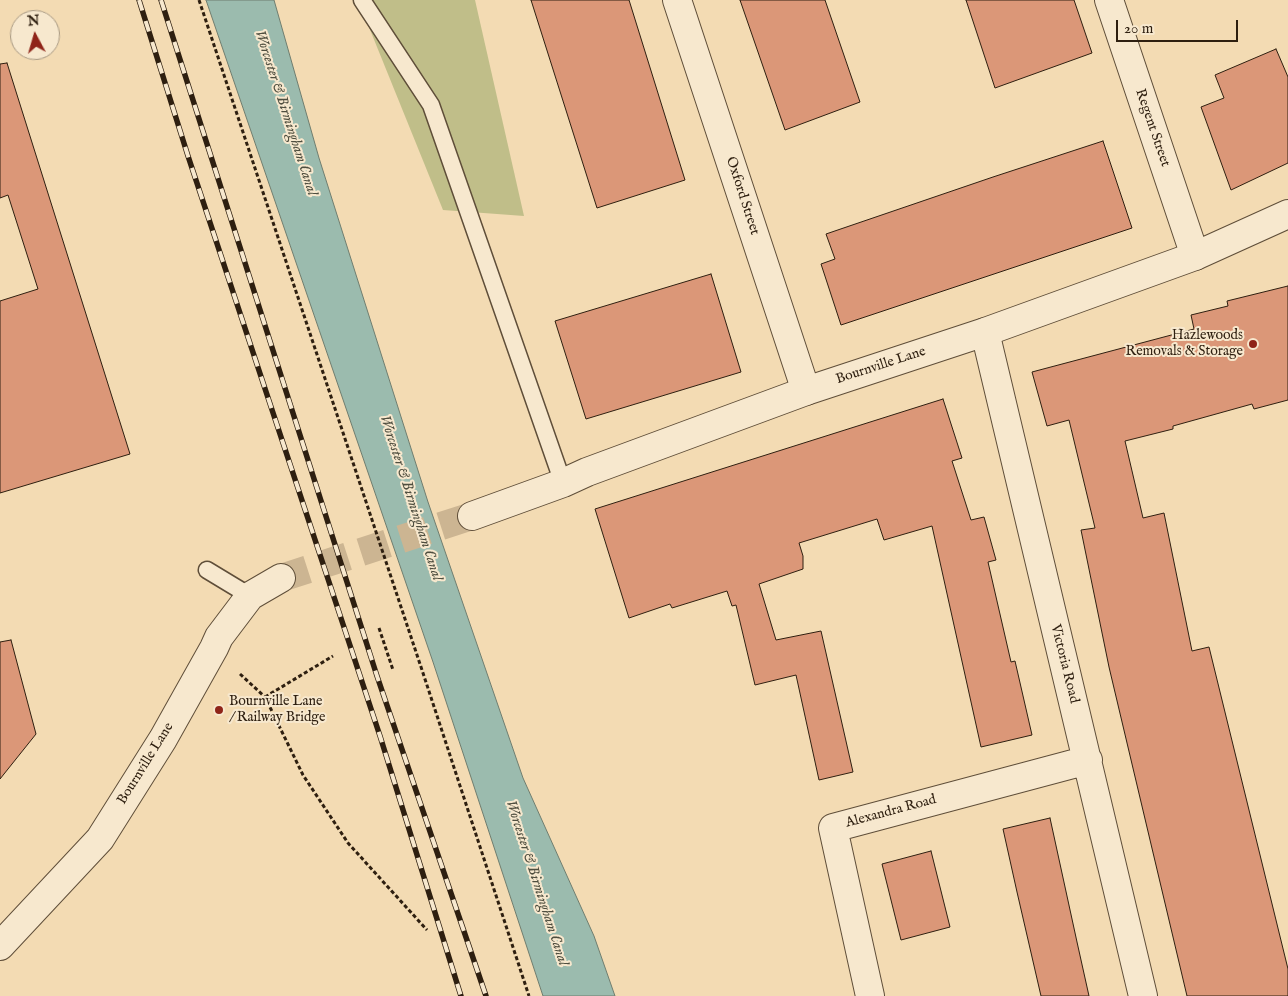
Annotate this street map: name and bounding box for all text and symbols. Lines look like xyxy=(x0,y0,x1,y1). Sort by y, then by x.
north arrow xyxy=(10,10,60,60)
scale bar xyxy=(1118,10,1240,42)
text: N xyxy=(27,11,41,31)
text: 20 m xyxy=(1124,19,1153,38)
water label: Worcester & Birmingham Canal xyxy=(250,28,320,198)
street label: Regent Street xyxy=(1131,87,1173,169)
street label: Oxford Street xyxy=(721,155,763,237)
place label: Hazlewoods Removals & Storage xyxy=(1126,328,1243,361)
marker: Hazlewoods Removals & Storage xyxy=(1247,338,1259,350)
street label: Bournville Lane xyxy=(834,344,928,388)
water label: Worcester & Birmingham Canal xyxy=(375,413,445,583)
street label: Victoria Road xyxy=(1046,623,1082,705)
place label: Bournville Lane / Railway Bridge xyxy=(229,694,325,726)
marker: Bournville Lane / Railway Bridge xyxy=(213,704,225,716)
street label: Bournville Lane xyxy=(114,720,178,808)
street label: Alexandra Road xyxy=(844,792,938,832)
water label: Worcester & Birmingham Canal xyxy=(501,798,571,968)

